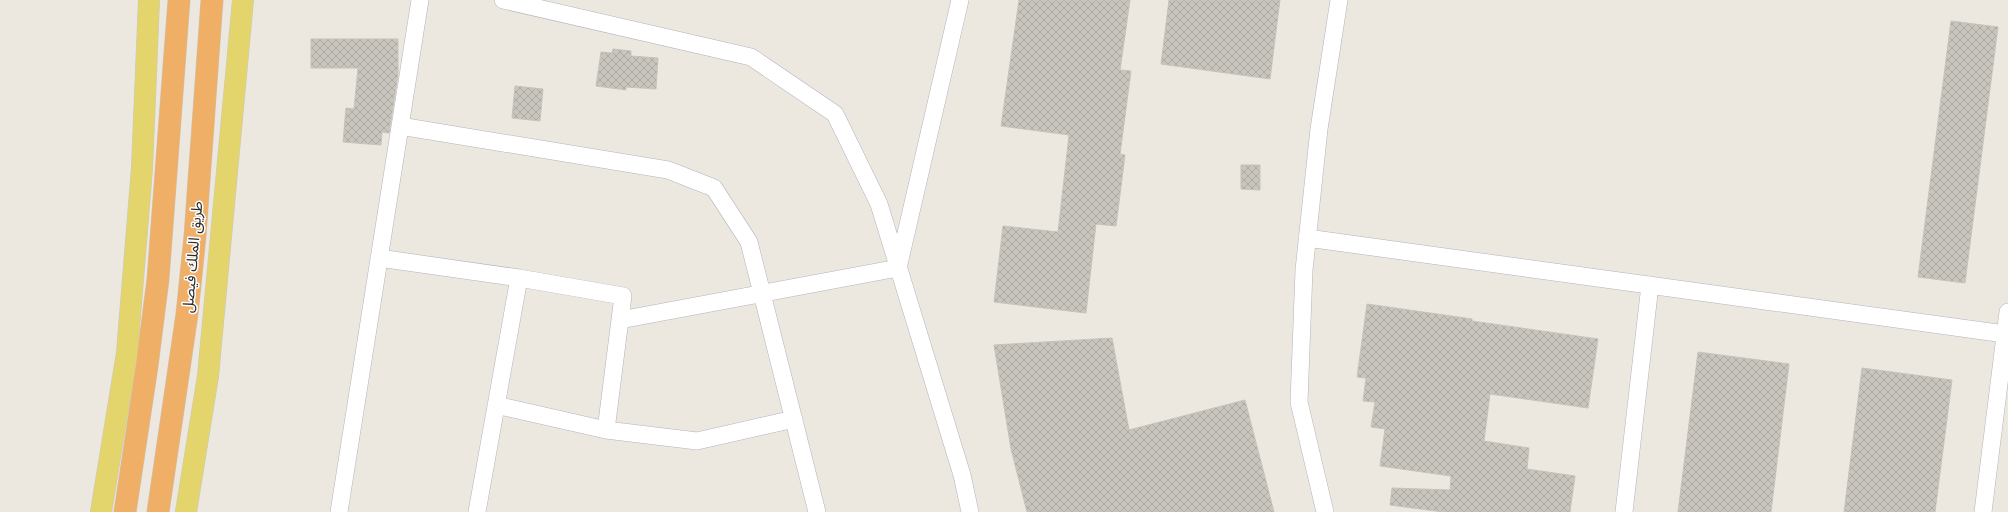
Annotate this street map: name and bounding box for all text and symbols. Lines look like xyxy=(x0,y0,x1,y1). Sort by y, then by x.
street label: طريق الملك فيصل xyxy=(178,200,207,314)

